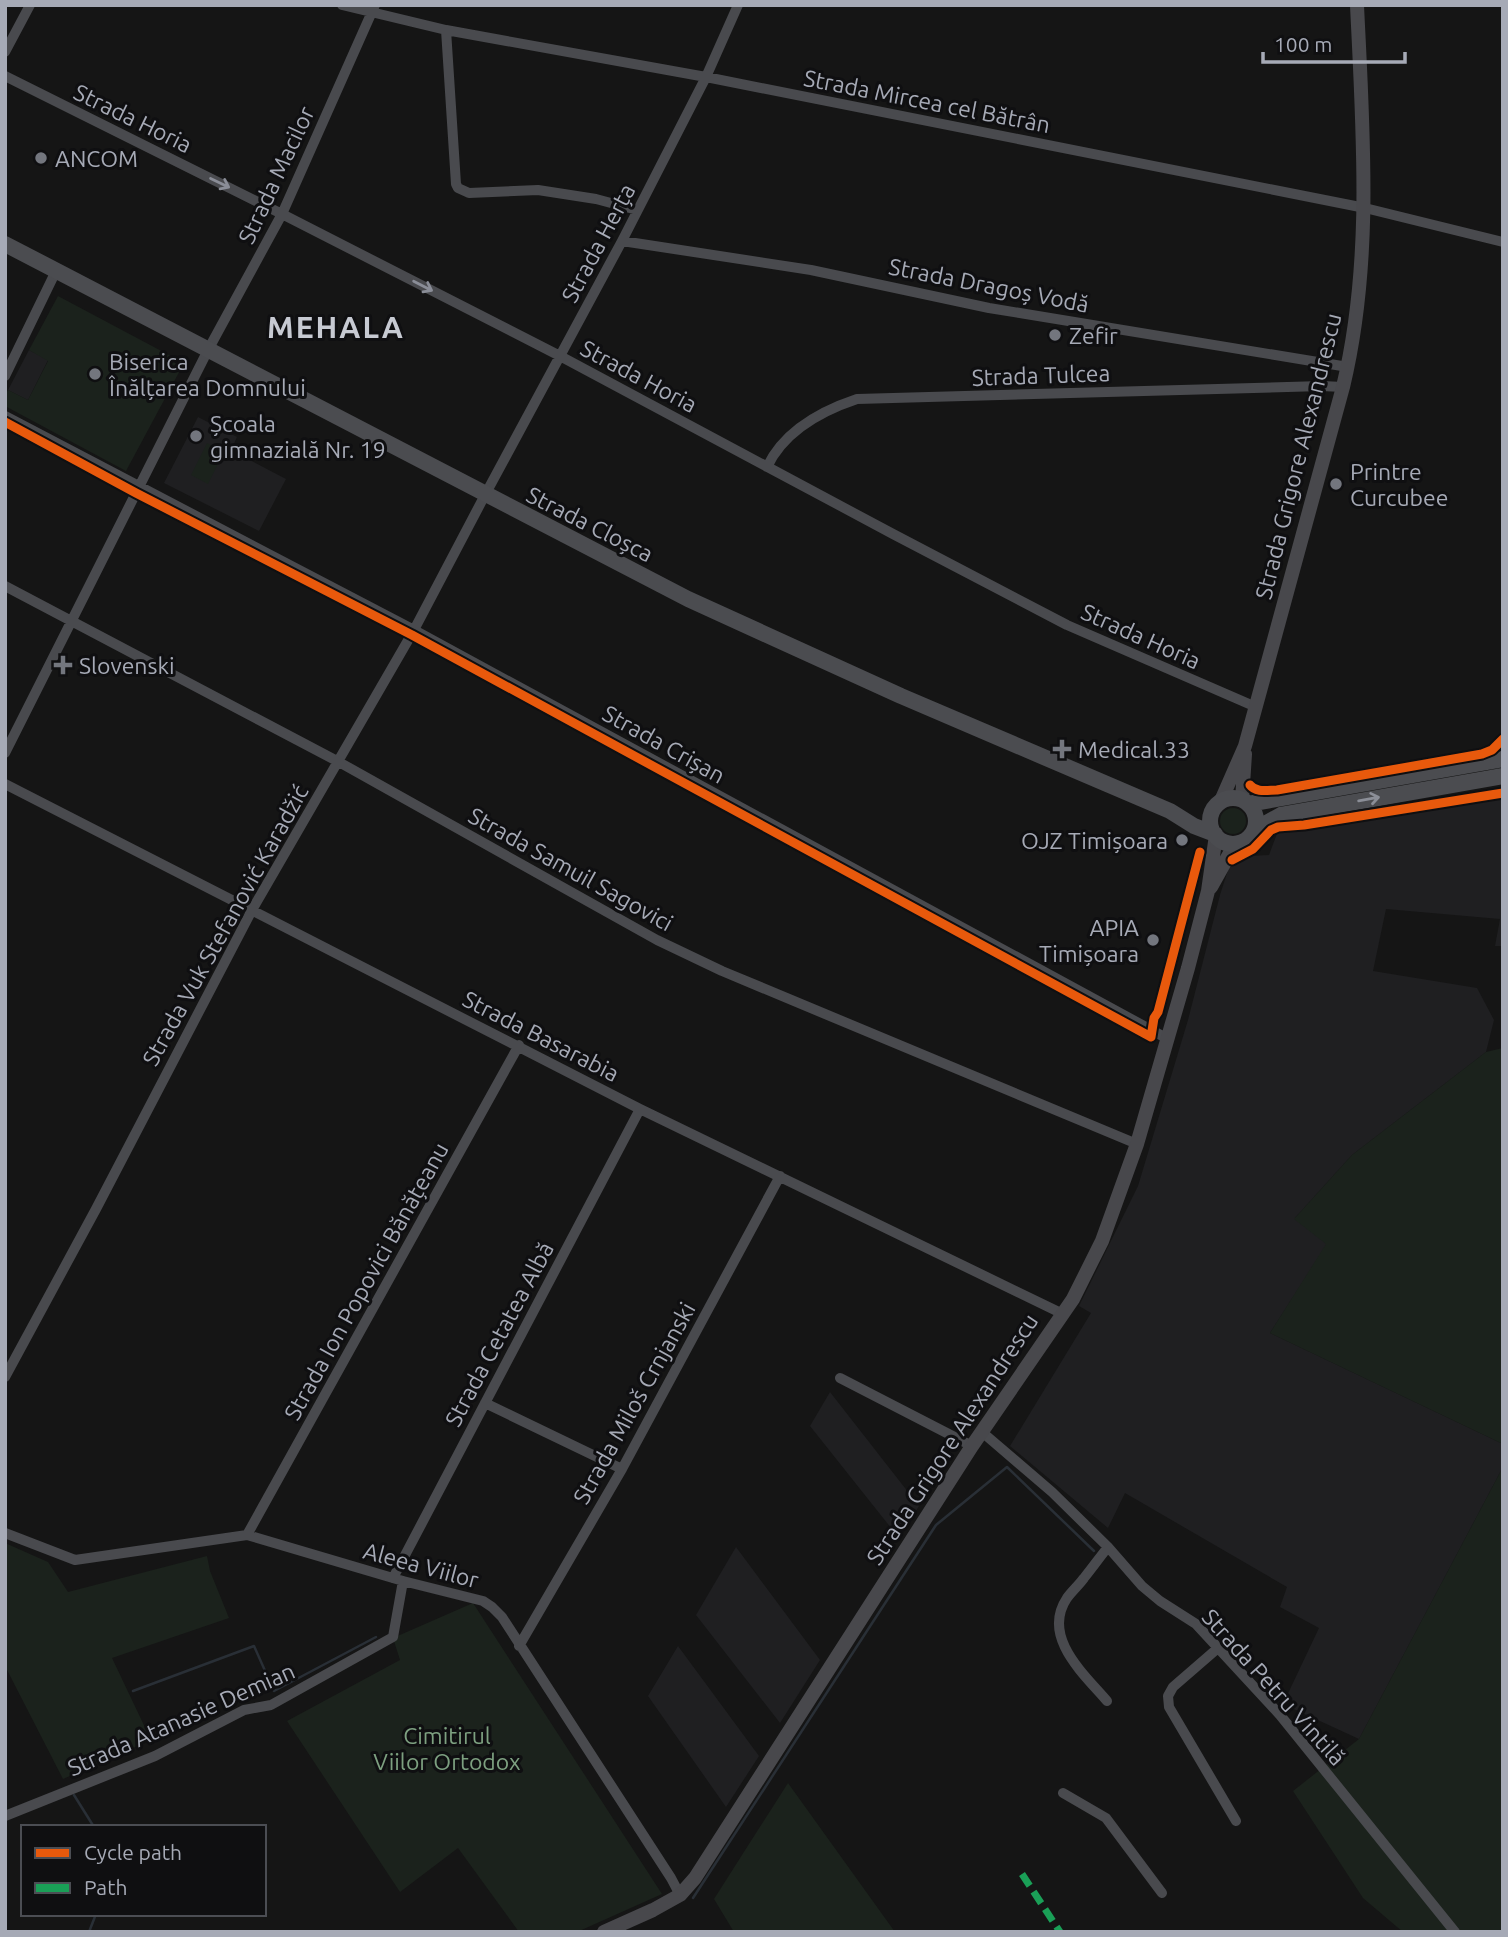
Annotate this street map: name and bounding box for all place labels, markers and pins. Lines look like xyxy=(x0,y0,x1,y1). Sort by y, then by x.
place label: ANCOM xyxy=(55,146,138,171)
marker: ANCOM xyxy=(33,150,49,166)
place label: Zefir xyxy=(1069,323,1118,348)
marker: Zefir xyxy=(1047,327,1063,343)
place label: Biserica Înălțarea Domnului xyxy=(108,349,306,400)
marker: Biserica Înălțarea Domnului xyxy=(87,366,103,382)
place label: Școala gimnazială Nr. 19 xyxy=(210,411,386,462)
marker: Școala gimnazială Nr. 19 xyxy=(188,428,204,444)
place label: Printre Curcubee xyxy=(1350,459,1448,510)
marker: Printre Curcubee xyxy=(1328,476,1344,492)
place label: Slovenski xyxy=(79,653,175,678)
marker: Slovenski xyxy=(53,655,73,675)
place label: Medical.33 xyxy=(1078,737,1190,762)
marker: Medical.33 xyxy=(1052,739,1072,759)
place label: OJZ Timișoara xyxy=(1021,828,1168,853)
marker: OJZ Timișoara xyxy=(1174,832,1190,848)
place label: APIA Timișoara xyxy=(1039,915,1139,966)
marker: APIA Timișoara xyxy=(1145,932,1161,948)

